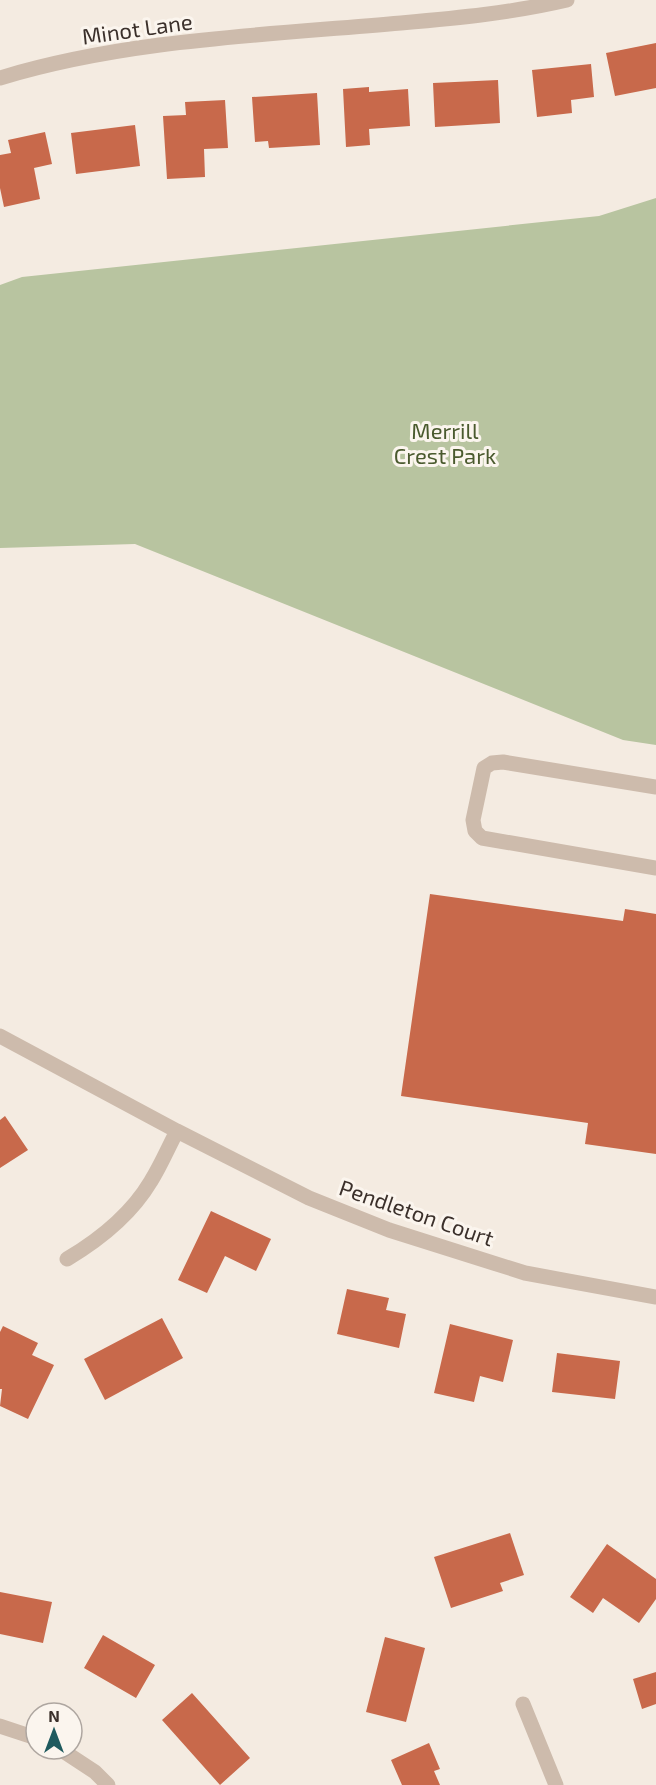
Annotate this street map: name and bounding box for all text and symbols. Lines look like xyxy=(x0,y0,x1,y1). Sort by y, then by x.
street label: Minot Lane xyxy=(80,7,194,49)
park label: Merrill Crest Park xyxy=(394,417,496,468)
street label: Pendleton Court xyxy=(336,1173,498,1251)
north arrow xyxy=(24,1701,84,1761)
text: N xyxy=(48,1706,60,1725)

